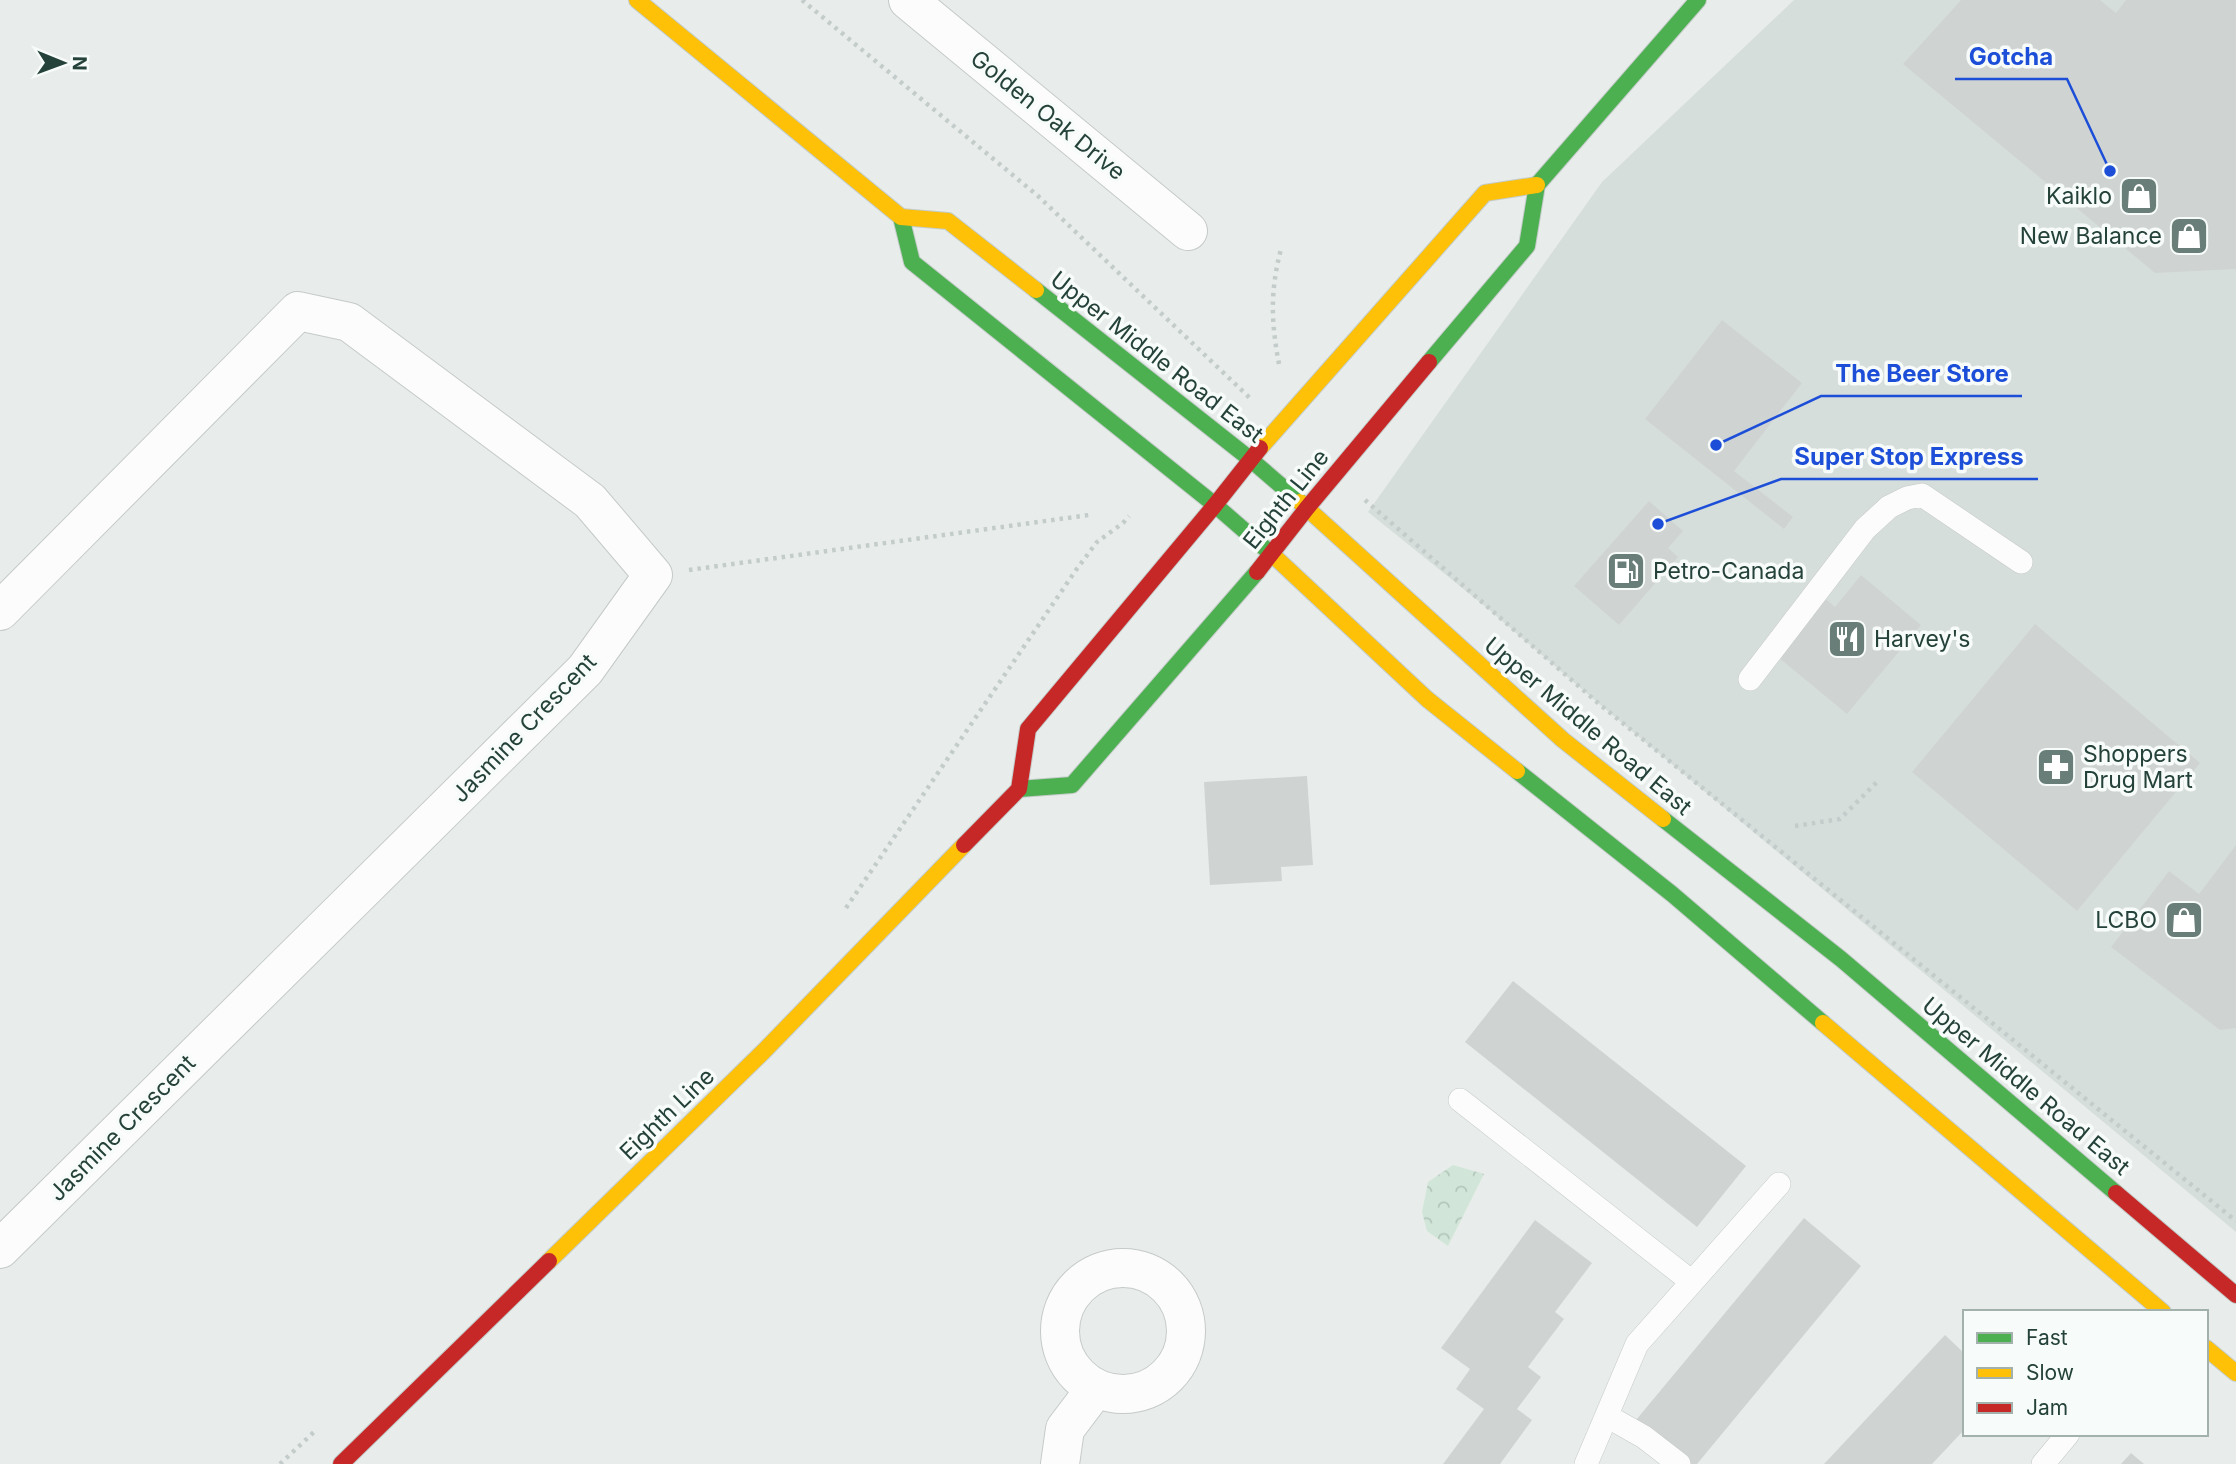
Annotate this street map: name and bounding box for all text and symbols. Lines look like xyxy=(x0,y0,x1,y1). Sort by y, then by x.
north arrow xyxy=(28,28,98,98)
callout: Gotcha xyxy=(1955,34,2067,79)
text: Gotcha xyxy=(1969,42,2053,71)
street label: Golden Oak Drive xyxy=(965,44,1131,186)
text: N xyxy=(68,56,91,71)
shop icon: Kaiklo xyxy=(2118,175,2160,217)
place label: Kaiklo xyxy=(2046,182,2112,210)
shop icon: New Balance xyxy=(2168,215,2210,257)
place label: New Balance xyxy=(2020,222,2162,250)
street label: Upper Middle Road East xyxy=(1045,265,1269,449)
callout: The Beer Store xyxy=(1821,351,2022,396)
text: The Beer Store xyxy=(1835,359,2009,388)
callout: Super Stop Express xyxy=(1781,434,2038,479)
text: Super Stop Express xyxy=(1794,442,2024,471)
street label: Eighth Line xyxy=(1237,443,1335,555)
fuel station icon: Petro-Canada xyxy=(1605,550,1647,592)
place label: Petro-Canada xyxy=(1653,557,1804,585)
restaurant icon: Harvey's xyxy=(1826,618,1868,660)
place label: Harvey's xyxy=(1874,625,1970,653)
street label: Upper Middle Road East xyxy=(1479,631,1698,821)
street label: Jasmine Crescent xyxy=(446,648,602,808)
place label: Shoppers Drug Mart xyxy=(2083,740,2193,794)
pharmacy icon: Shoppers Drug Mart xyxy=(2035,746,2077,788)
shop icon: LCBO xyxy=(2163,899,2205,941)
place label: LCBO xyxy=(2095,906,2157,934)
street label: Upper Middle Road East xyxy=(1917,991,2136,1181)
street label: Jasmine Crescent xyxy=(43,1049,201,1207)
street label: Eighth Line xyxy=(614,1062,720,1166)
legend xyxy=(1963,1310,2208,1436)
text: Fast xyxy=(2026,1325,2068,1350)
text: Slow xyxy=(2026,1360,2074,1385)
text: Jam xyxy=(2026,1395,2068,1420)

